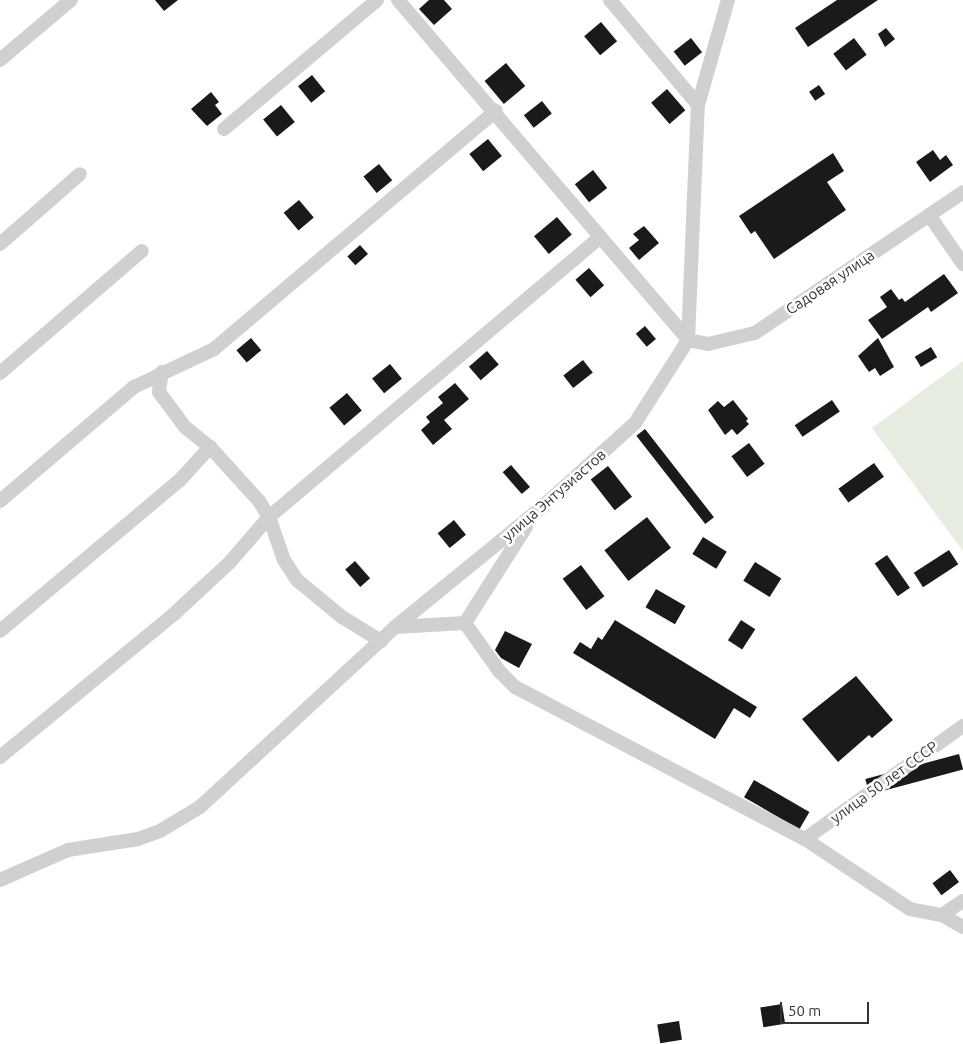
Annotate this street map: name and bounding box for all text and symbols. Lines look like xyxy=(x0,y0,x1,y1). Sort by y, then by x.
street label: Садовая улица xyxy=(782,246,878,318)
street label: улица Энтузиастов xyxy=(499,445,609,545)
street label: улица 50 лет СССР xyxy=(827,737,941,827)
scale bar xyxy=(783,992,872,1024)
text: 50 m xyxy=(788,1002,821,1019)

